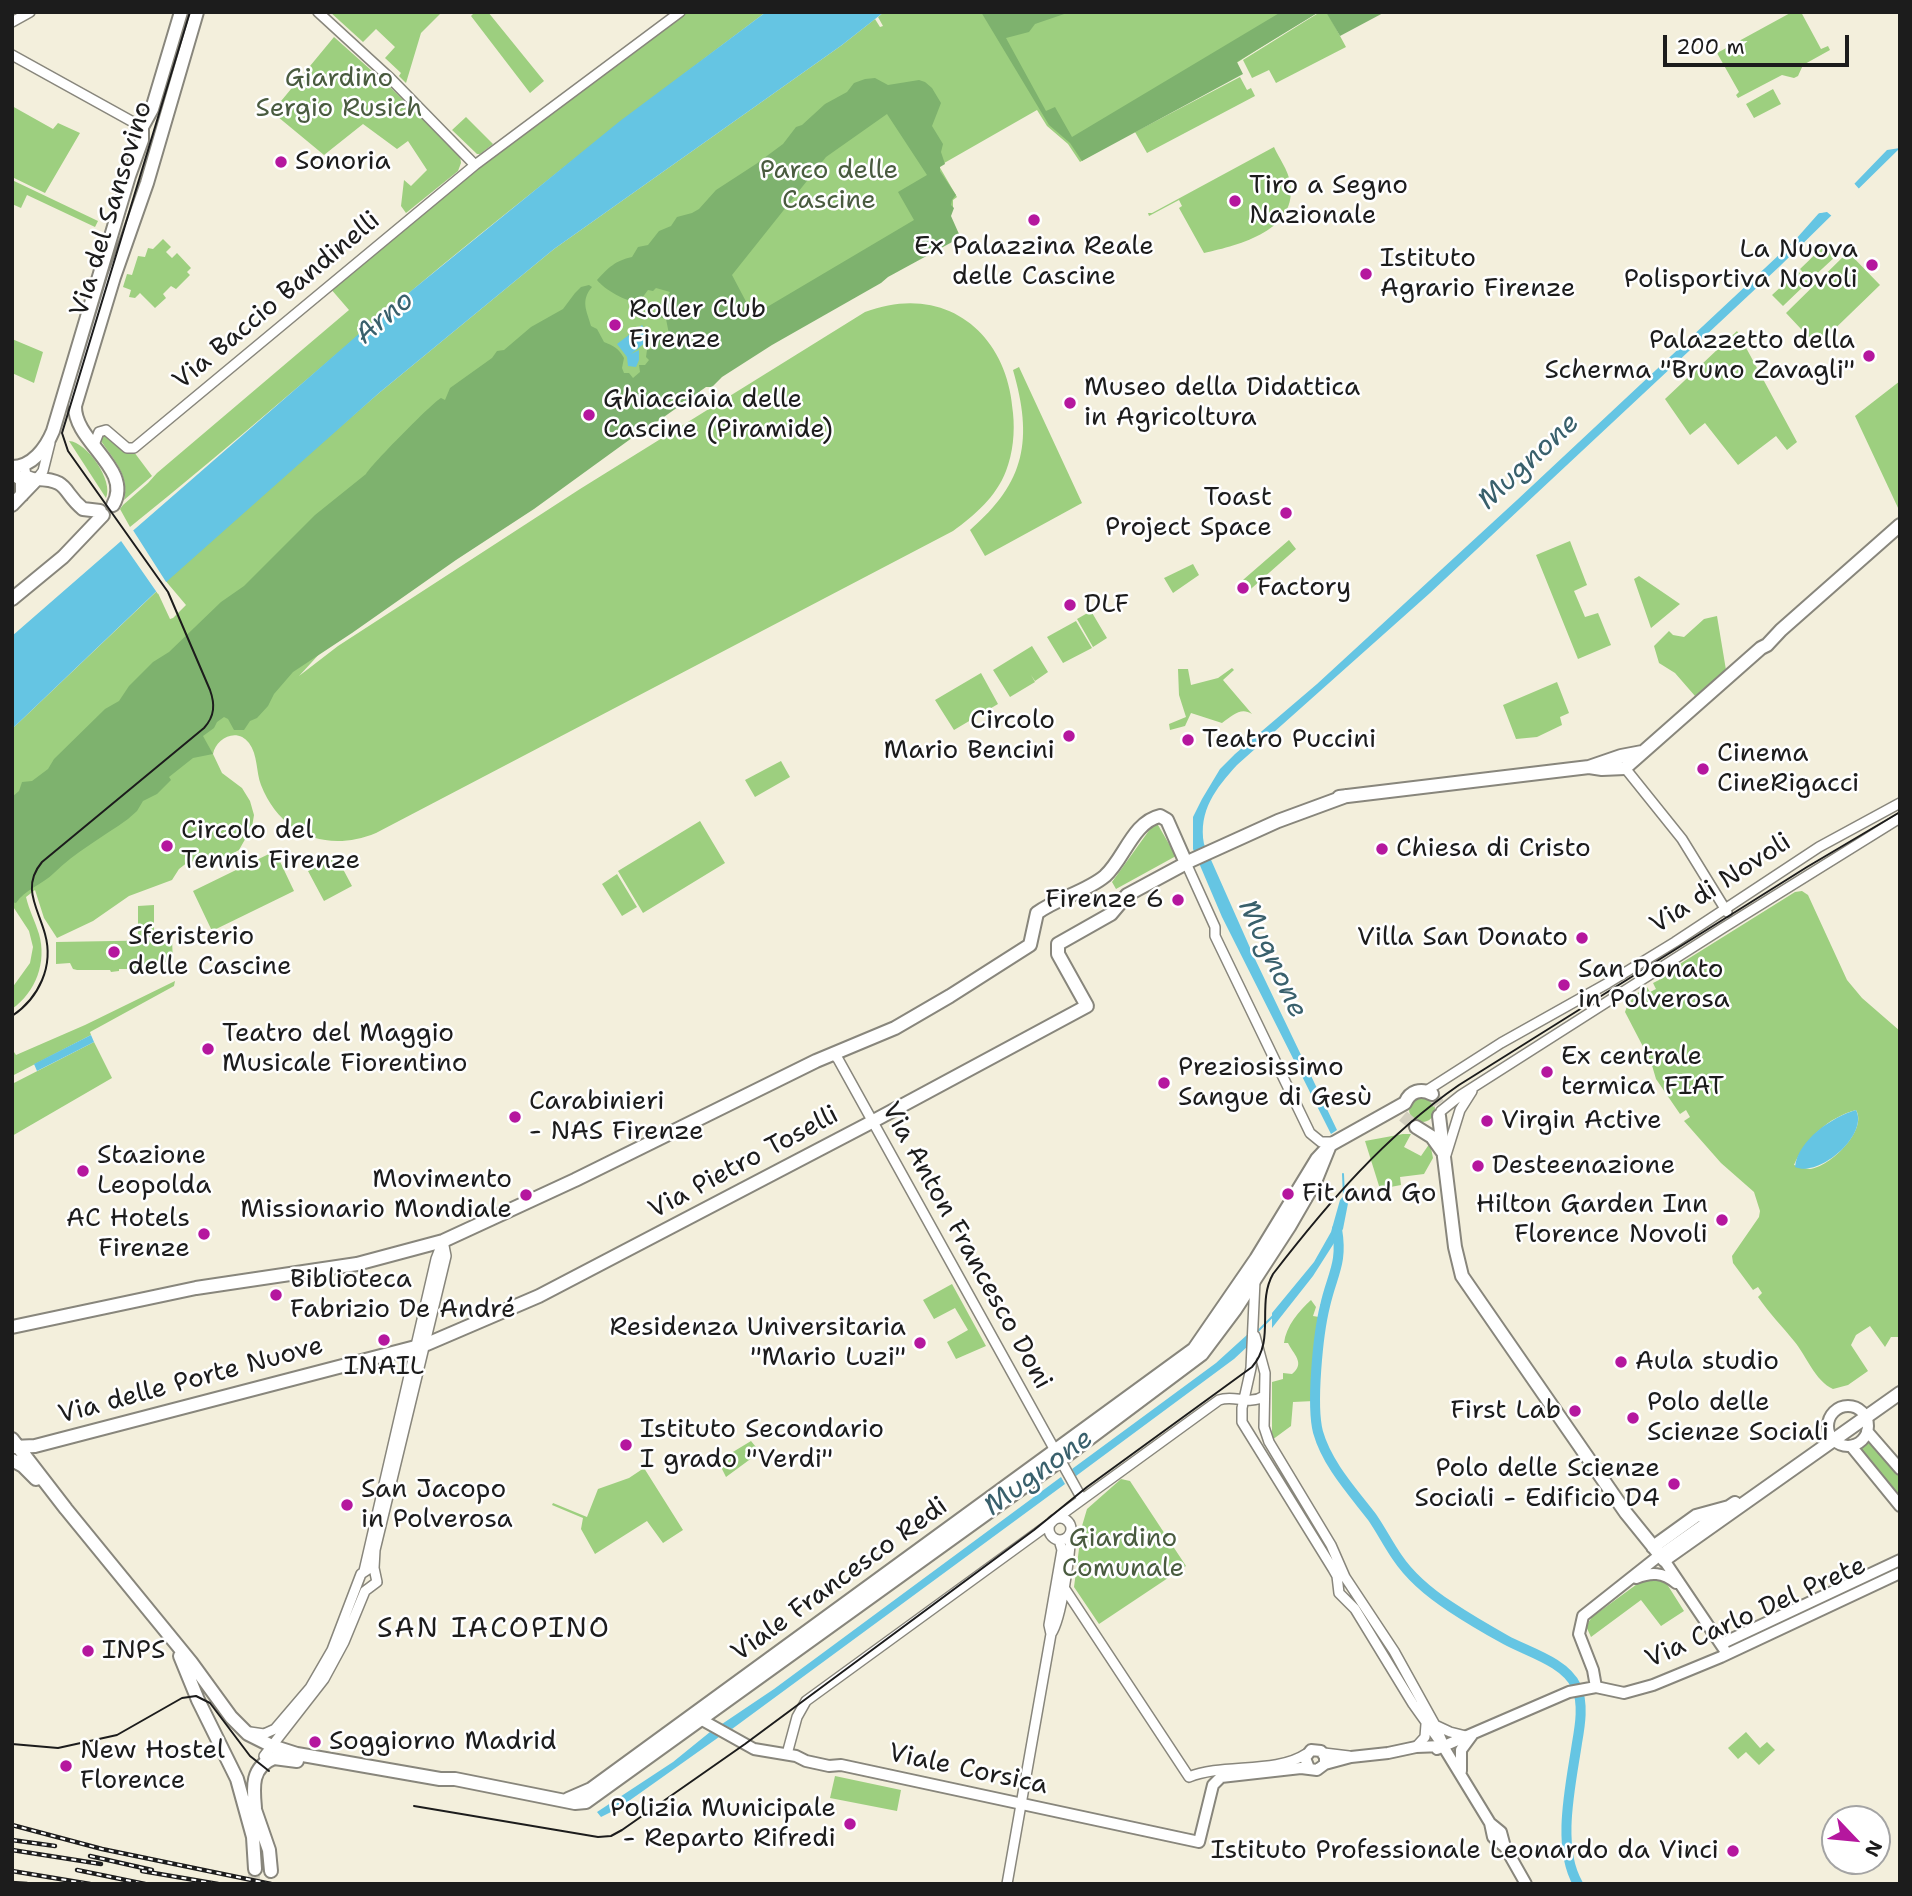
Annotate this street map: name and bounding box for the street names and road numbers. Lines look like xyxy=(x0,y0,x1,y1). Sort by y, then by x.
street label: Via del Sansovino xyxy=(64,98,160,320)
street label: Via Baccio Bandinelli xyxy=(167,205,387,397)
street label: Via di Novoli xyxy=(1645,827,1797,941)
street label: Via Anton Francesco Doni xyxy=(874,1097,1058,1395)
street label: Via Pietro Toselli xyxy=(644,1100,844,1226)
street label: Via delle Porte Nuove xyxy=(55,1331,327,1431)
street label: Viale Francesco Redi xyxy=(726,1491,954,1669)
street label: Via Carlo Del Prete xyxy=(1641,1550,1871,1676)
street label: Viale Corsica xyxy=(886,1738,1050,1802)

